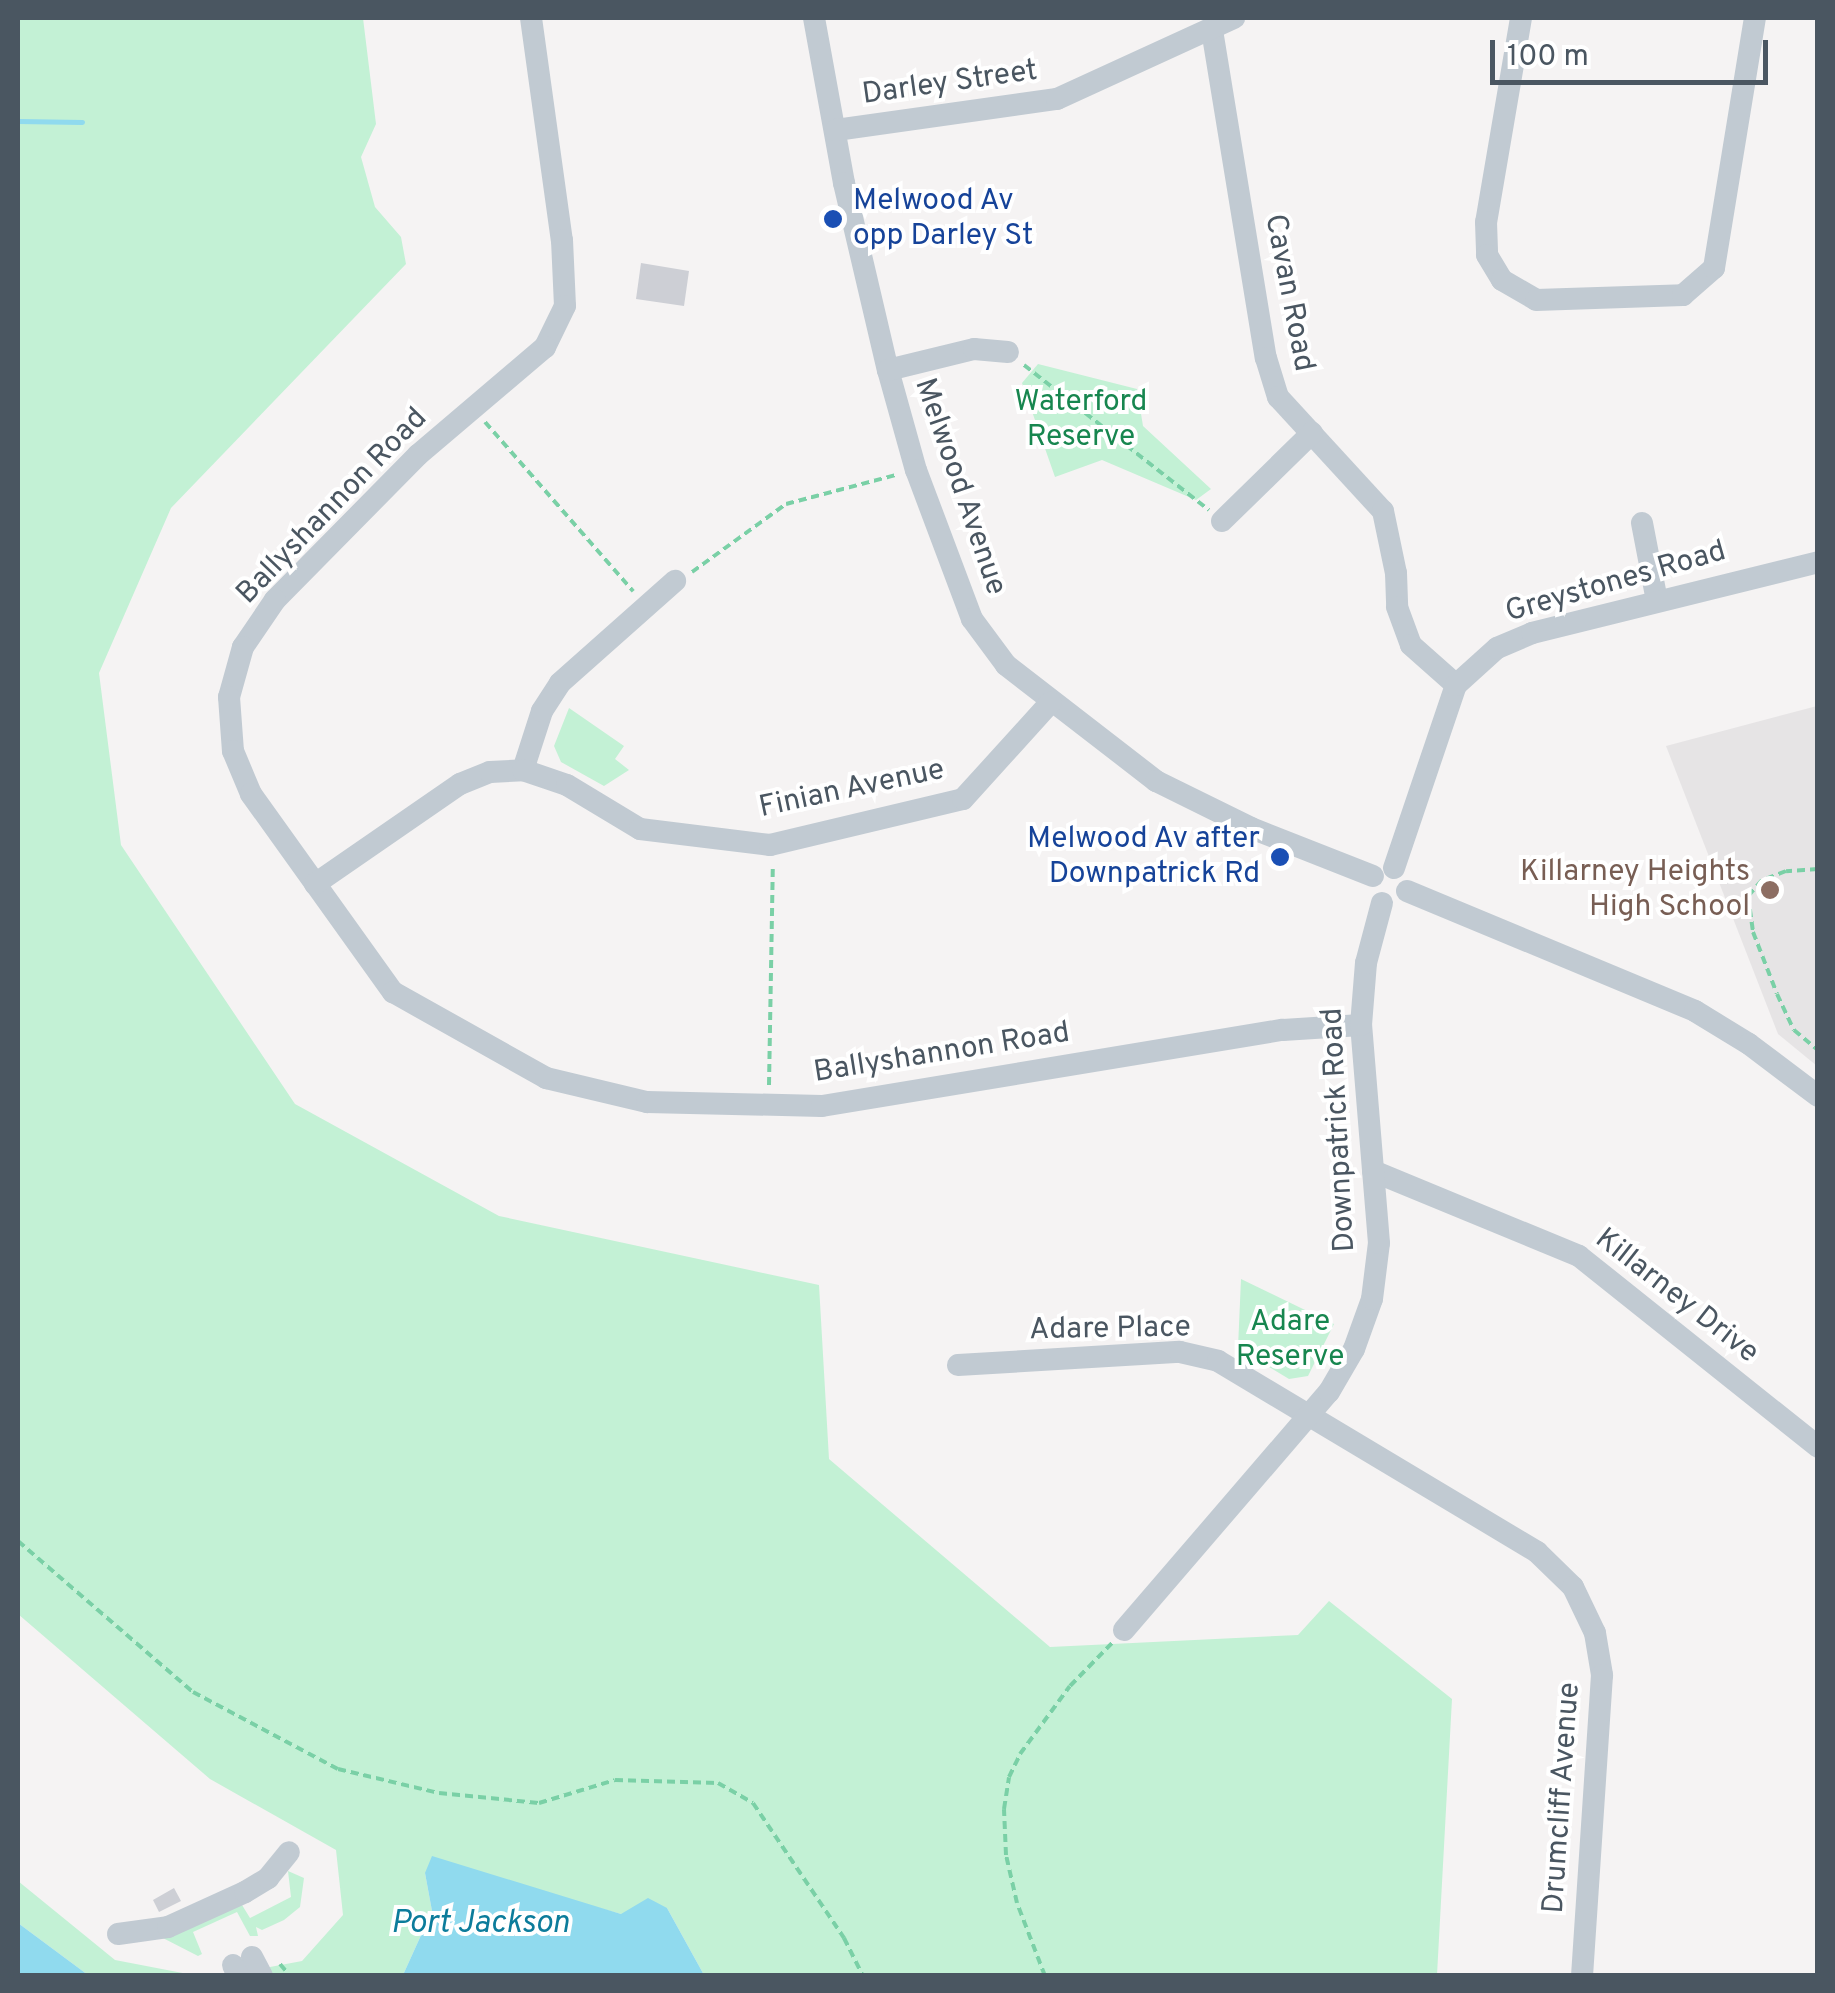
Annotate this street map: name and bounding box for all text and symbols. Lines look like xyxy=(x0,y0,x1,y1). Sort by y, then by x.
scale bar xyxy=(1495,20,1772,82)
text: 100 m xyxy=(1507,39,1589,76)
street label: Darley Street xyxy=(860,54,1040,114)
place label: Melwood Av opp Darley St xyxy=(853,184,1033,254)
marker: Melwood Av opp Darley St xyxy=(822,208,844,230)
street label: Cavan Road xyxy=(1255,211,1321,375)
street label: Melwood Avenue xyxy=(905,373,1013,601)
park label: Waterford Reserve xyxy=(1015,385,1147,456)
street label: Ballyshannon Road xyxy=(230,401,436,613)
street label: Greystones Road xyxy=(1502,534,1730,632)
street label: Finian Avenue xyxy=(756,753,948,827)
place label: Melwood Av after Downpatrick Rd xyxy=(1026,822,1260,892)
marker: Melwood Av after Downpatrick Rd xyxy=(1269,846,1291,868)
place label: Killarney Heights High School xyxy=(1520,855,1750,926)
marker: Killarney Heights High School xyxy=(1759,879,1781,901)
street label: Downpatrick Road xyxy=(1316,1007,1364,1253)
street label: Ballyshannon Road xyxy=(811,1016,1073,1092)
street label: Killarney Drive xyxy=(1587,1222,1765,1372)
park label: Adare Reserve xyxy=(1236,1305,1344,1376)
street label: Adare Place xyxy=(1029,1311,1191,1349)
street label: Drumcliff Avenue xyxy=(1537,1681,1589,1915)
water label: Port Jackson xyxy=(391,1905,569,1943)

